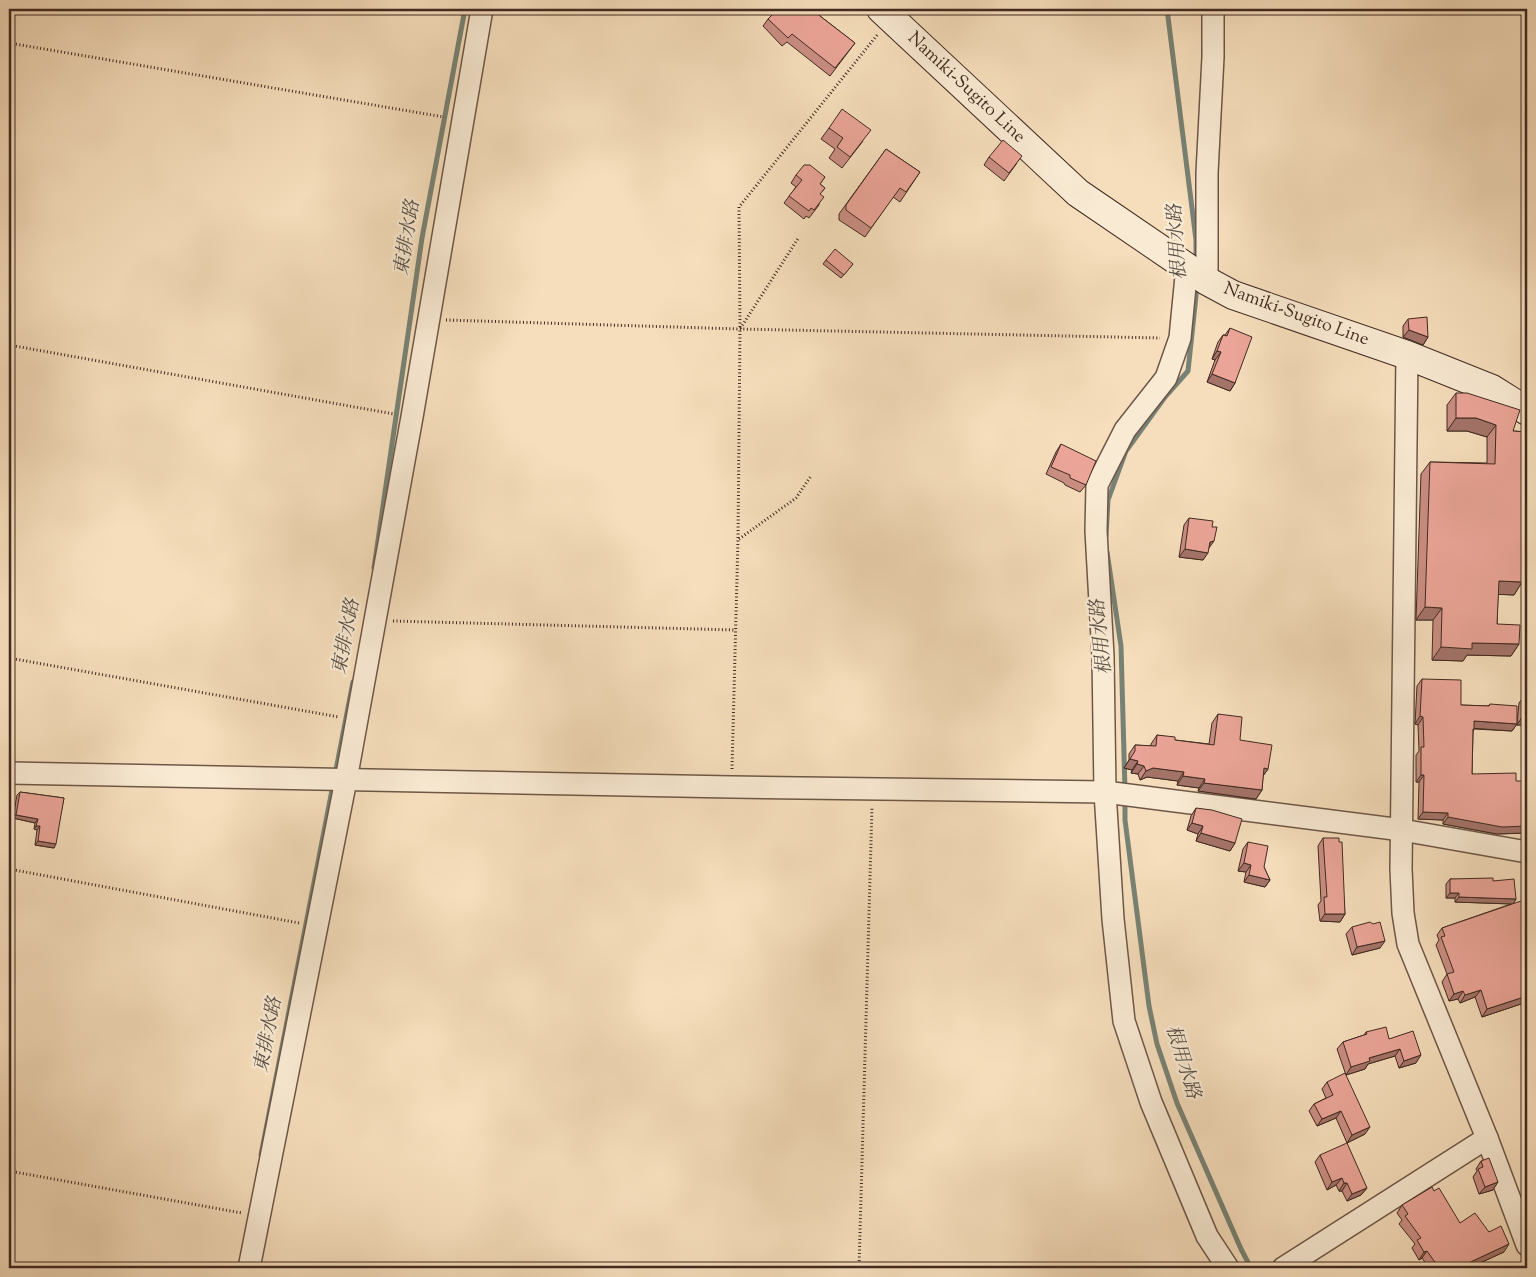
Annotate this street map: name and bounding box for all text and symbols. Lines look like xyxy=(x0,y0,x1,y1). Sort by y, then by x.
street label: Namiki-Sugito Line xyxy=(901,26,1031,150)
water label: 東排水路 xyxy=(389,196,428,278)
water label: 根用水路 xyxy=(1162,201,1194,281)
street label: Namiki-Sugito Line xyxy=(1220,277,1372,353)
water label: 東排水路 xyxy=(326,595,368,677)
water label: 根用水路 xyxy=(1084,596,1119,676)
water label: 東排水路 xyxy=(248,993,290,1075)
water label: 根用水路 xyxy=(1158,1022,1207,1104)

